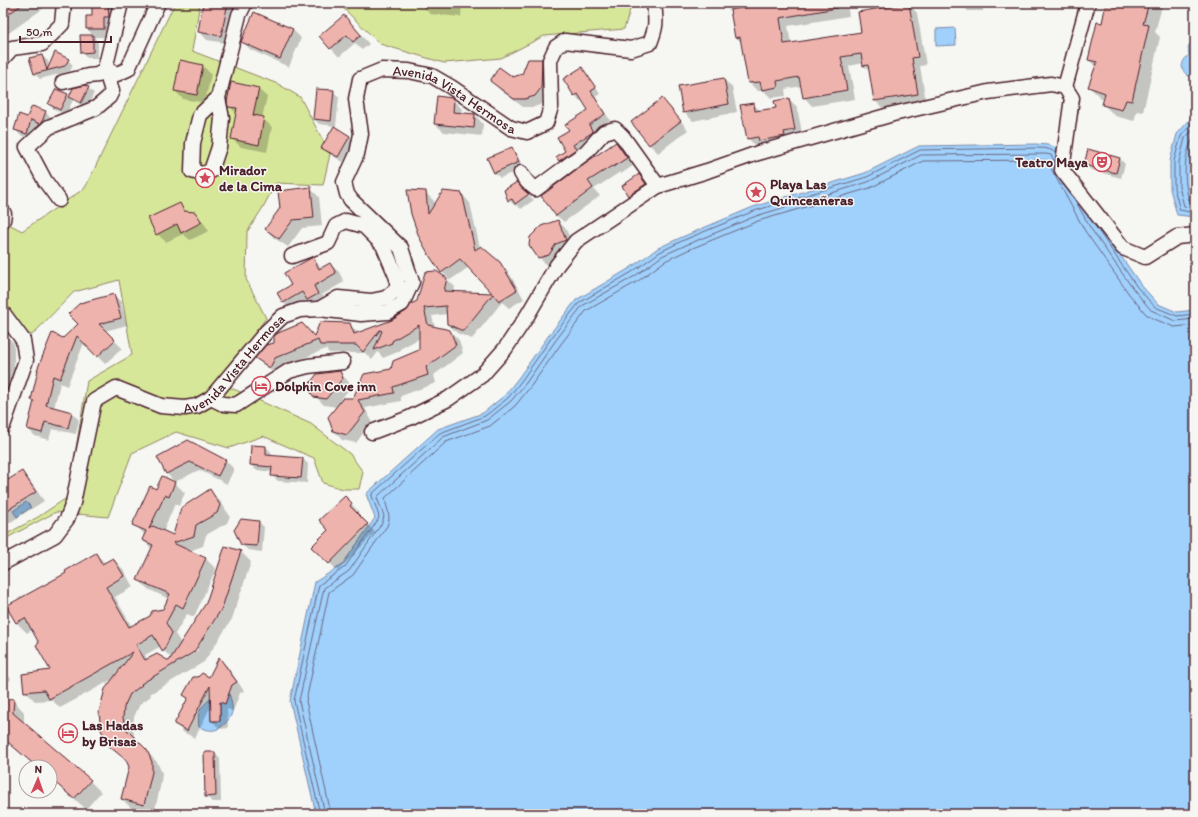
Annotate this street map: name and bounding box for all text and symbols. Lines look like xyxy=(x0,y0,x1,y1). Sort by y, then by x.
scale bar xyxy=(20,18,111,44)
text: 50 m xyxy=(26,25,52,39)
street label: Avenida Vista Hermosa xyxy=(392,62,517,138)
theatre icon: Teatro Maya xyxy=(1091,151,1113,173)
place label: Teatro Maya xyxy=(1014,154,1088,171)
place label: Mirador de la Cima xyxy=(219,162,283,195)
place icon: Mirador de la Cima xyxy=(194,167,216,189)
place label: Playa Las Quinceañeras xyxy=(770,176,853,209)
place icon: Playa Las Quinceañeras xyxy=(745,181,767,203)
street label: Avenida Vista Hermosa xyxy=(182,311,289,417)
hotel icon: Dolphin Cove inn xyxy=(250,375,272,397)
place label: Dolphin Cove inn xyxy=(275,378,376,395)
place label: Las Hadas by Brisas xyxy=(82,717,143,750)
hotel icon: Las Hadas by Brisas xyxy=(57,722,79,744)
north arrow xyxy=(18,759,58,799)
text: N xyxy=(34,763,42,776)

